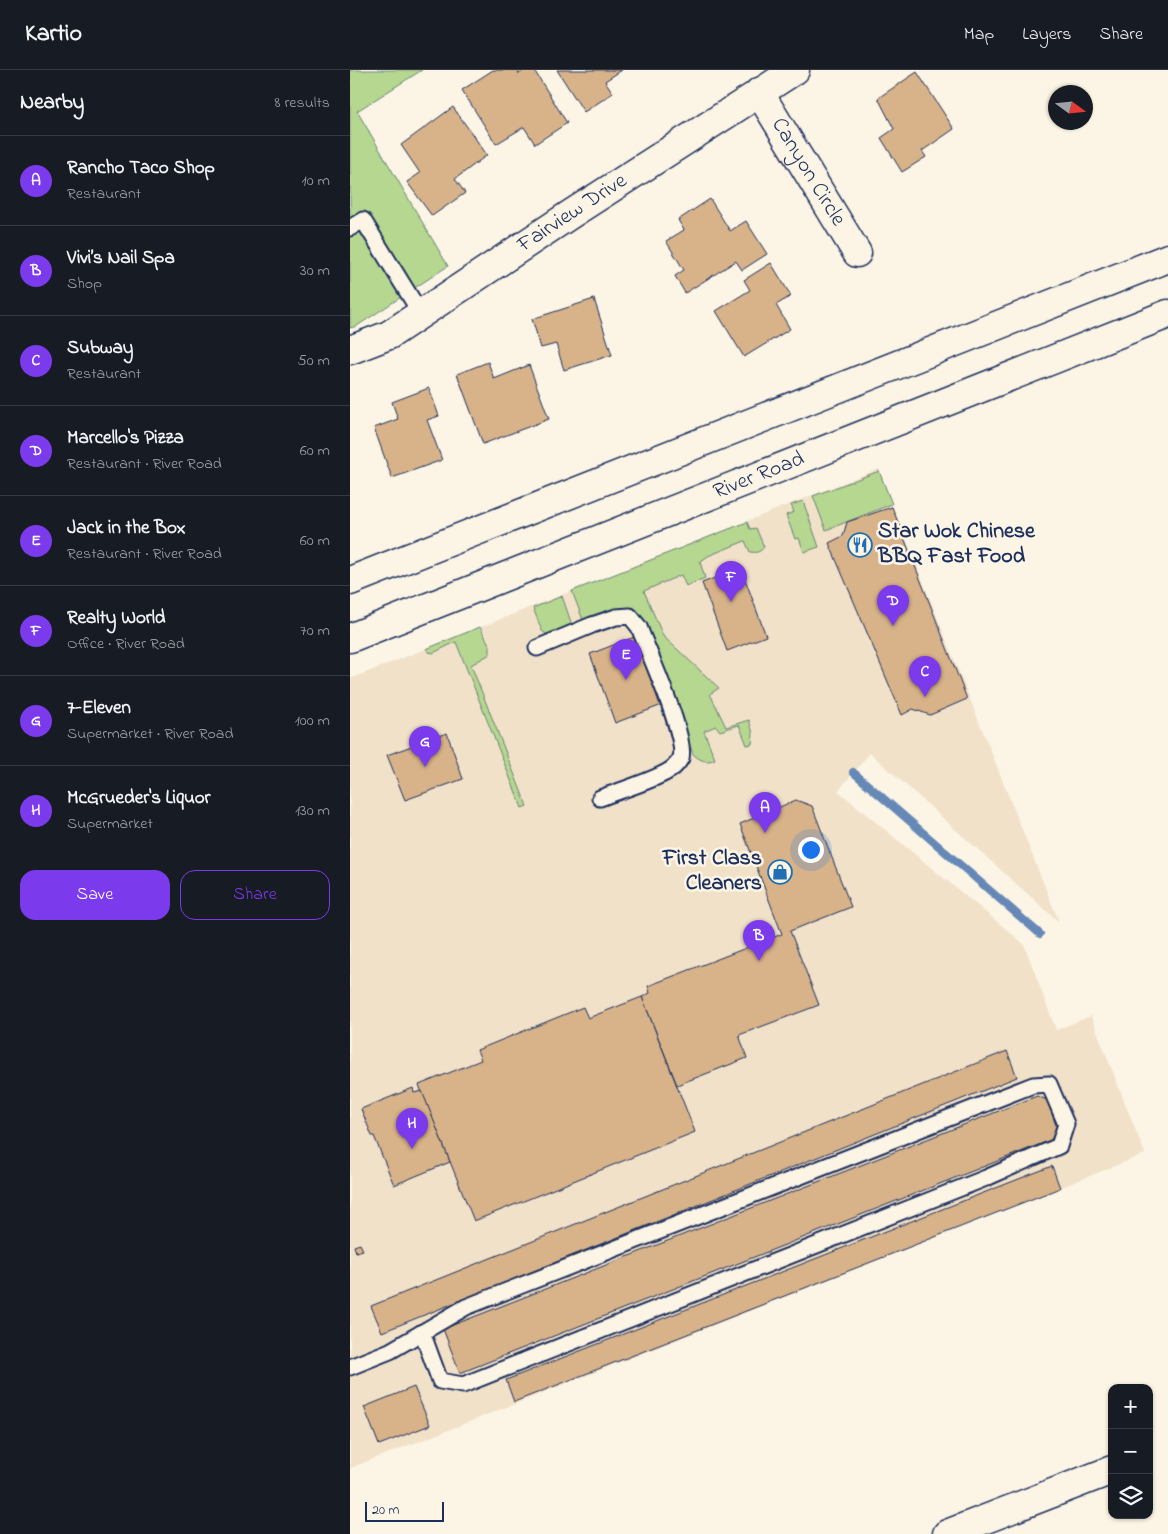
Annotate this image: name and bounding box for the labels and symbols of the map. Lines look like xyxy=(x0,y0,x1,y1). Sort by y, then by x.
north arrow xyxy=(1048,85,1093,130)
street label: Canyon Circle xyxy=(763,112,853,233)
street label: Fairview Drive xyxy=(511,166,634,262)
street label: River Road xyxy=(709,444,809,508)
place label: Star Wok Chinese BBQ Fast Food xyxy=(877,516,1036,573)
restaurant icon: Star Wok Chinese BBQ Fast Food xyxy=(847,532,873,558)
pin: F xyxy=(715,561,747,602)
pin: D xyxy=(877,585,909,626)
pin: E xyxy=(610,639,642,680)
pin: C xyxy=(909,656,941,697)
pin: G xyxy=(409,726,441,767)
pin: A xyxy=(749,792,781,833)
your location xyxy=(798,837,824,863)
place label: First Class Cleaners xyxy=(662,843,762,900)
shop icon: First Class Cleaners xyxy=(767,859,793,885)
pin: B xyxy=(743,920,775,961)
pin: H xyxy=(396,1108,428,1149)
scale bar xyxy=(365,1499,444,1522)

